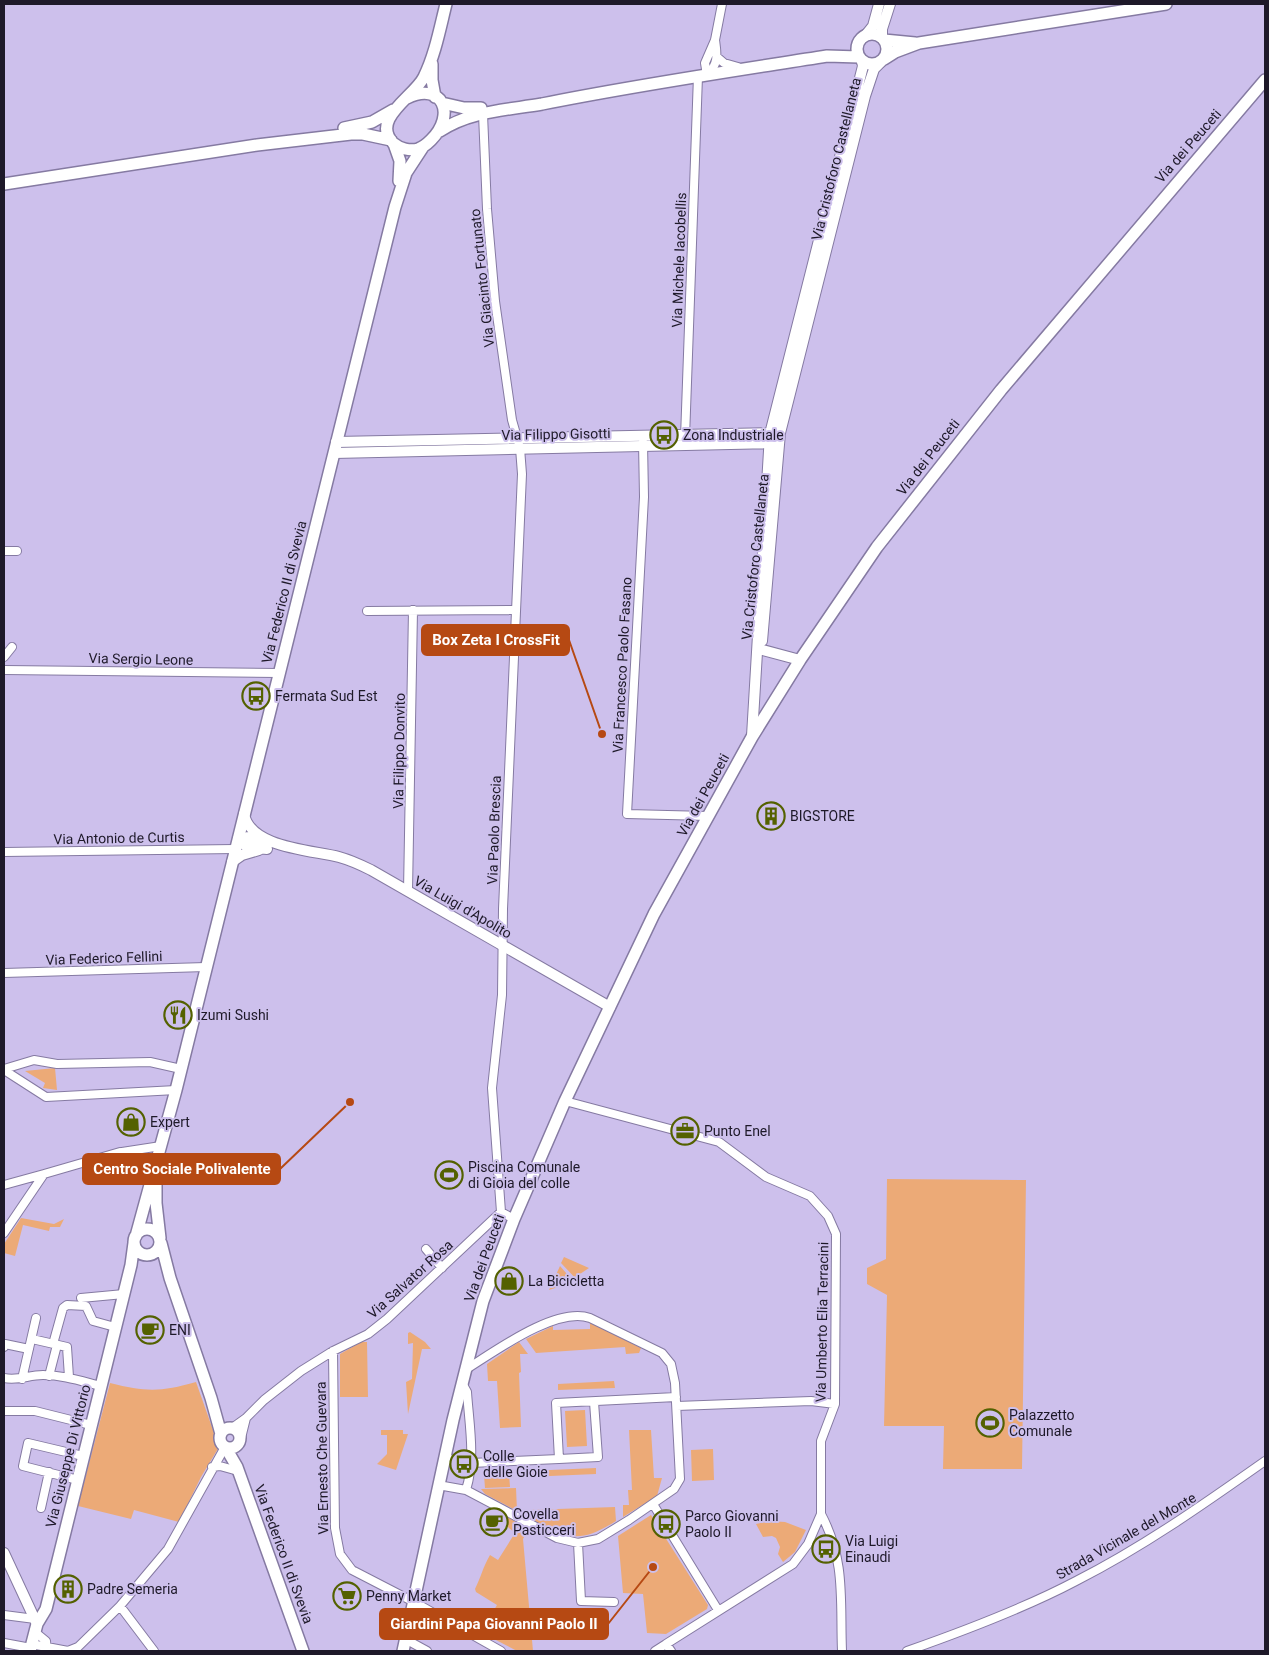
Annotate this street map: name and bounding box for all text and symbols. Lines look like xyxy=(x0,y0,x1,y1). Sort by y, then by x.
street label: Via Cristoforo Castellaneta xyxy=(808,76,864,242)
street label: Via dei Peuceti xyxy=(1152,106,1224,186)
street label: Via Michele Iacobellis xyxy=(669,192,689,328)
street label: Via Giacinto Fortunato xyxy=(467,208,497,348)
street label: Via dei Peuceti xyxy=(893,416,963,498)
bus stop icon: Zona Industriale xyxy=(649,420,679,450)
street label: Via Filippo Gisotti xyxy=(501,425,611,443)
place label: Zona Industriale xyxy=(683,427,784,443)
street label: Via Cristoforo Castellaneta xyxy=(738,473,772,641)
street label: Via Federico II di Svevia xyxy=(258,519,310,665)
street label: Via Francesco Paolo Fasano xyxy=(609,576,635,754)
callout: Box Zeta I CrossFit xyxy=(422,625,569,655)
text: Box Zeta I CrossFit xyxy=(432,631,560,649)
street label: Via Sergio Leone xyxy=(89,650,193,668)
bus stop icon: Fermata Sud Est xyxy=(241,681,271,711)
place label: Fermata Sud Est xyxy=(275,688,378,704)
street label: Via Filippo Donvito xyxy=(390,693,408,809)
street label: Via dei Peuceti xyxy=(674,751,732,839)
street label: Via Paolo Brescia xyxy=(484,775,504,885)
building icon: BIGSTORE xyxy=(756,801,786,831)
place label: BIGSTORE xyxy=(790,808,855,824)
street label: Via Antonio de Curtis xyxy=(53,829,185,847)
street label: Via Luigi d'Apolito xyxy=(411,873,515,941)
street label: Via Federico Fellini xyxy=(45,948,163,968)
restaurant icon: Izumi Sushi xyxy=(163,1000,193,1030)
place label: Izumi Sushi xyxy=(197,1007,269,1023)
shop icon: Expert xyxy=(116,1107,146,1137)
place label: Expert xyxy=(150,1114,190,1130)
office icon: Punto Enel xyxy=(670,1116,700,1146)
place label: Punto Enel xyxy=(704,1123,771,1139)
callout: Centro Sociale Polivalente xyxy=(83,1154,280,1184)
place label: Piscina Comunale di Gioia del colle xyxy=(468,1159,580,1191)
text: Centro Sociale Polivalente xyxy=(93,1160,271,1178)
sports icon: Piscina Comunale di Gioia del colle xyxy=(434,1160,464,1190)
street label: Via dei Peuceti xyxy=(461,1212,507,1304)
street label: Via Salvator Rosa xyxy=(364,1237,456,1321)
street label: Via Umberto Elia Terracini xyxy=(813,1242,831,1402)
shop icon: La Bicicletta xyxy=(494,1266,524,1296)
place label: La Bicicletta xyxy=(528,1273,604,1289)
cafe icon: ENI xyxy=(135,1315,165,1345)
place label: ENI xyxy=(169,1322,191,1338)
street label: Via Ernesto Che Guevara xyxy=(313,1381,331,1535)
street label: Via Giuseppe Di Vittorio xyxy=(42,1383,94,1529)
place label: Palazzetto Comunale xyxy=(1009,1407,1075,1439)
sports icon: Palazzetto Comunale xyxy=(975,1408,1005,1438)
place label: Colle delle Gioie xyxy=(483,1448,548,1480)
bus stop icon: Colle delle Gioie xyxy=(449,1449,479,1479)
street label: Via Federico II di Svevia xyxy=(251,1482,317,1626)
street label: Strada Vicinale del Monte xyxy=(1053,1489,1199,1583)
place label: Covella Pasticceri xyxy=(513,1506,575,1538)
cafe icon: Covella Pasticceri xyxy=(479,1507,509,1537)
place label: Parco Giovanni Paolo II xyxy=(685,1508,779,1540)
bus stop icon: Parco Giovanni Paolo II xyxy=(651,1509,681,1539)
place label: Via Luigi Einaudi xyxy=(845,1533,898,1565)
bus stop icon: Via Luigi Einaudi xyxy=(811,1534,841,1564)
building icon: Padre Semeria xyxy=(53,1574,83,1604)
place label: Padre Semeria xyxy=(87,1581,178,1597)
supermarket icon: Penny Market xyxy=(332,1581,362,1611)
place label: Penny Market xyxy=(366,1588,452,1604)
callout: Giardini Papa Giovanni Paolo II xyxy=(380,1609,608,1639)
text: Giardini Papa Giovanni Paolo II xyxy=(390,1615,598,1633)

